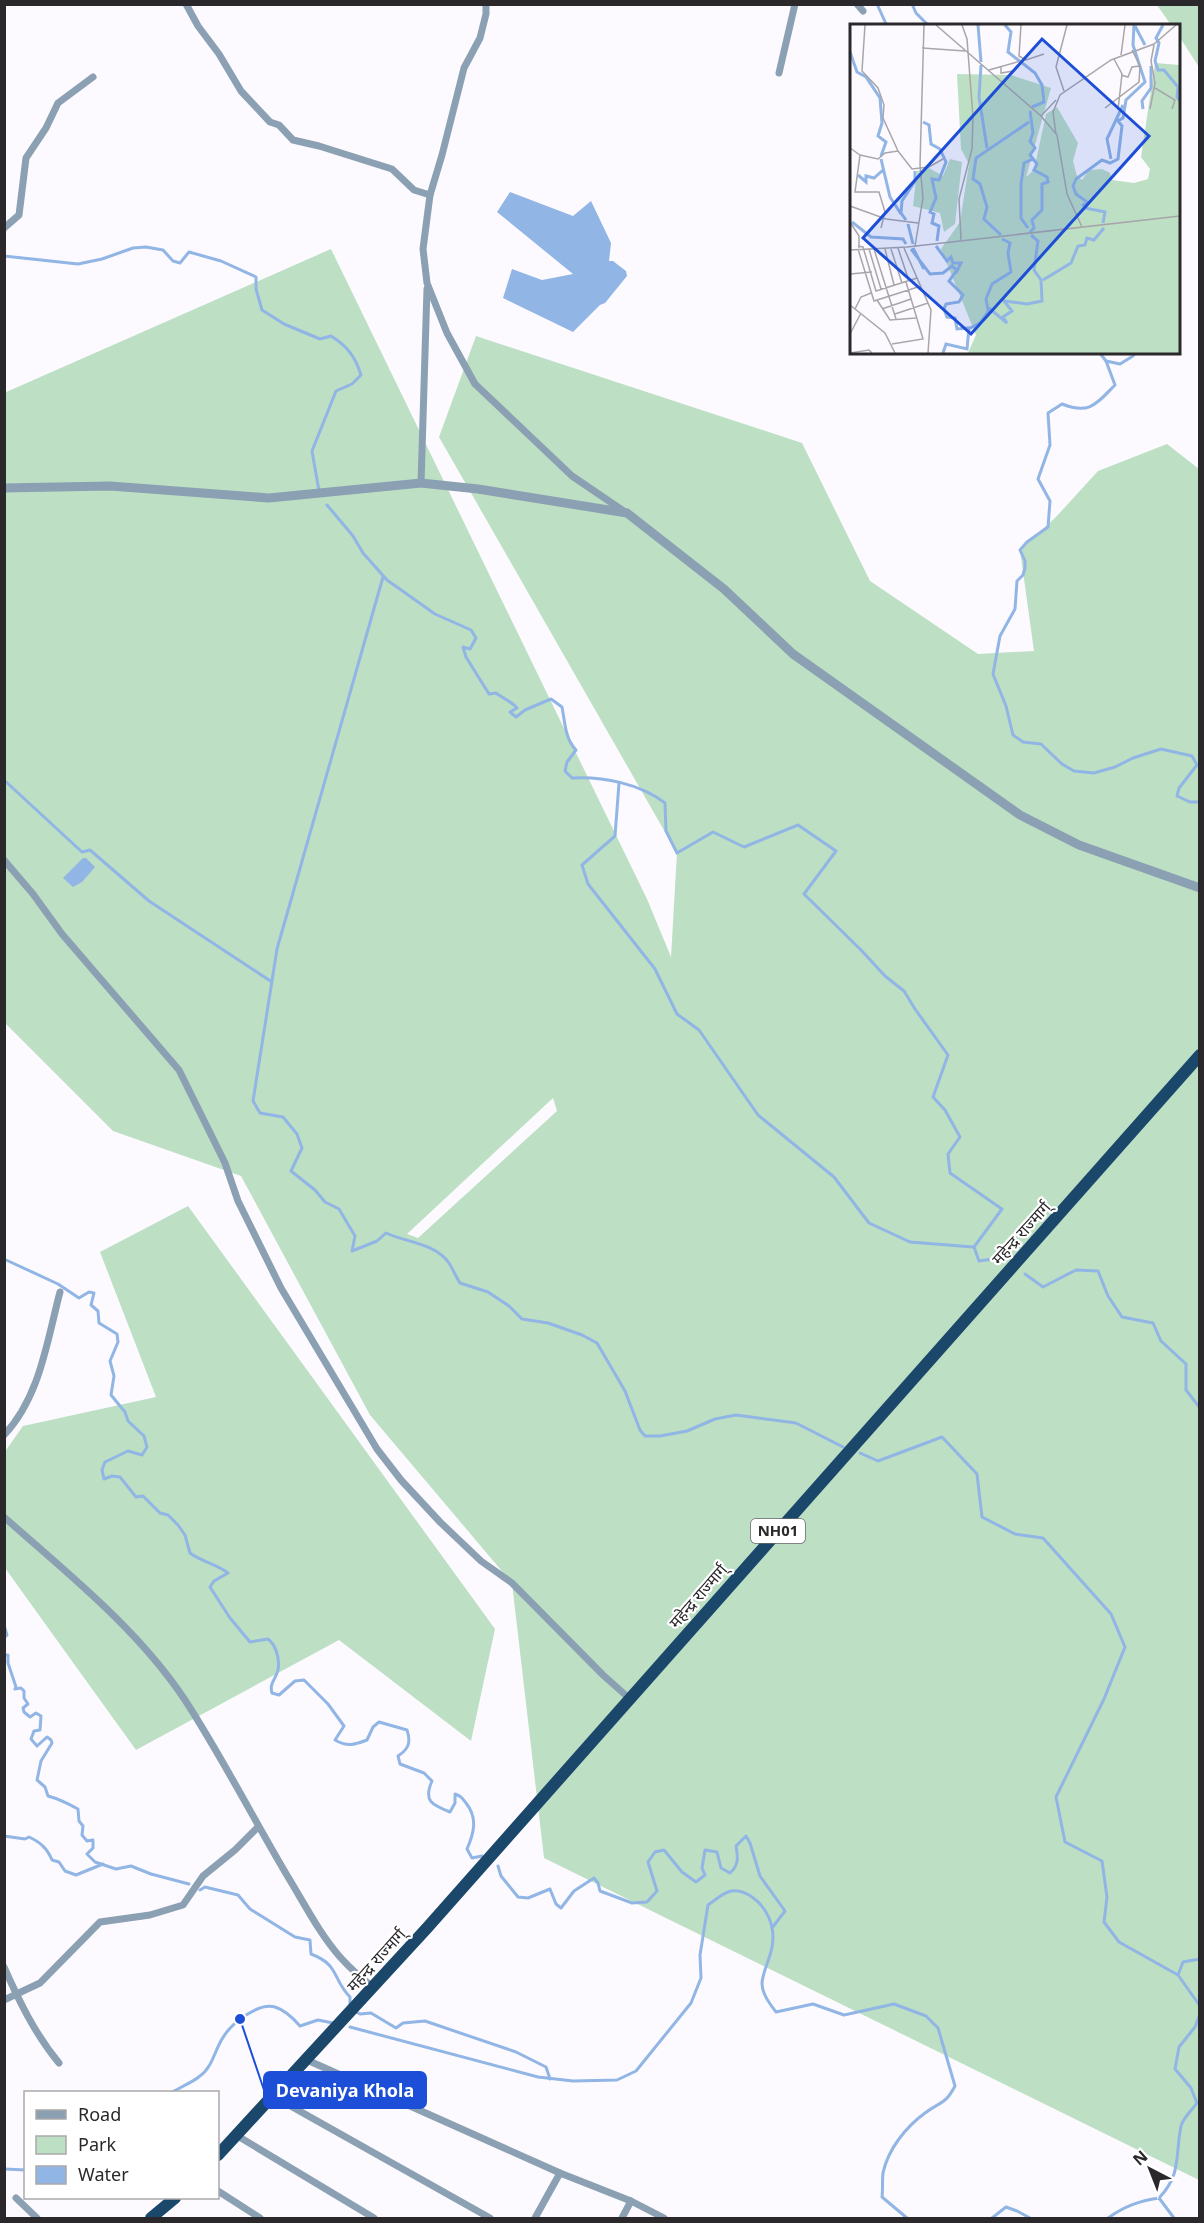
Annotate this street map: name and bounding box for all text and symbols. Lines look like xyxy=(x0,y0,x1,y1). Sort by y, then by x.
inset map xyxy=(850,24,1180,354)
street label: महेन्द्र राज्मार्ग् xyxy=(988,1196,1059,1271)
road number: NH01 xyxy=(751,1519,805,1543)
street label: महेन्द्र राज्मार्ग् xyxy=(666,1558,735,1634)
street label: महेन्द्र राज्मार्ग् xyxy=(343,1923,414,1998)
callout: Devaniya Khola xyxy=(264,2072,426,2108)
text: Devaniya Khola xyxy=(276,2081,414,2104)
legend xyxy=(24,2091,219,2199)
text: Road xyxy=(78,2105,121,2128)
text: Park xyxy=(78,2135,116,2158)
north arrow xyxy=(1120,2139,1180,2199)
text: N xyxy=(1130,2148,1153,2172)
text: Water xyxy=(78,2165,129,2188)

